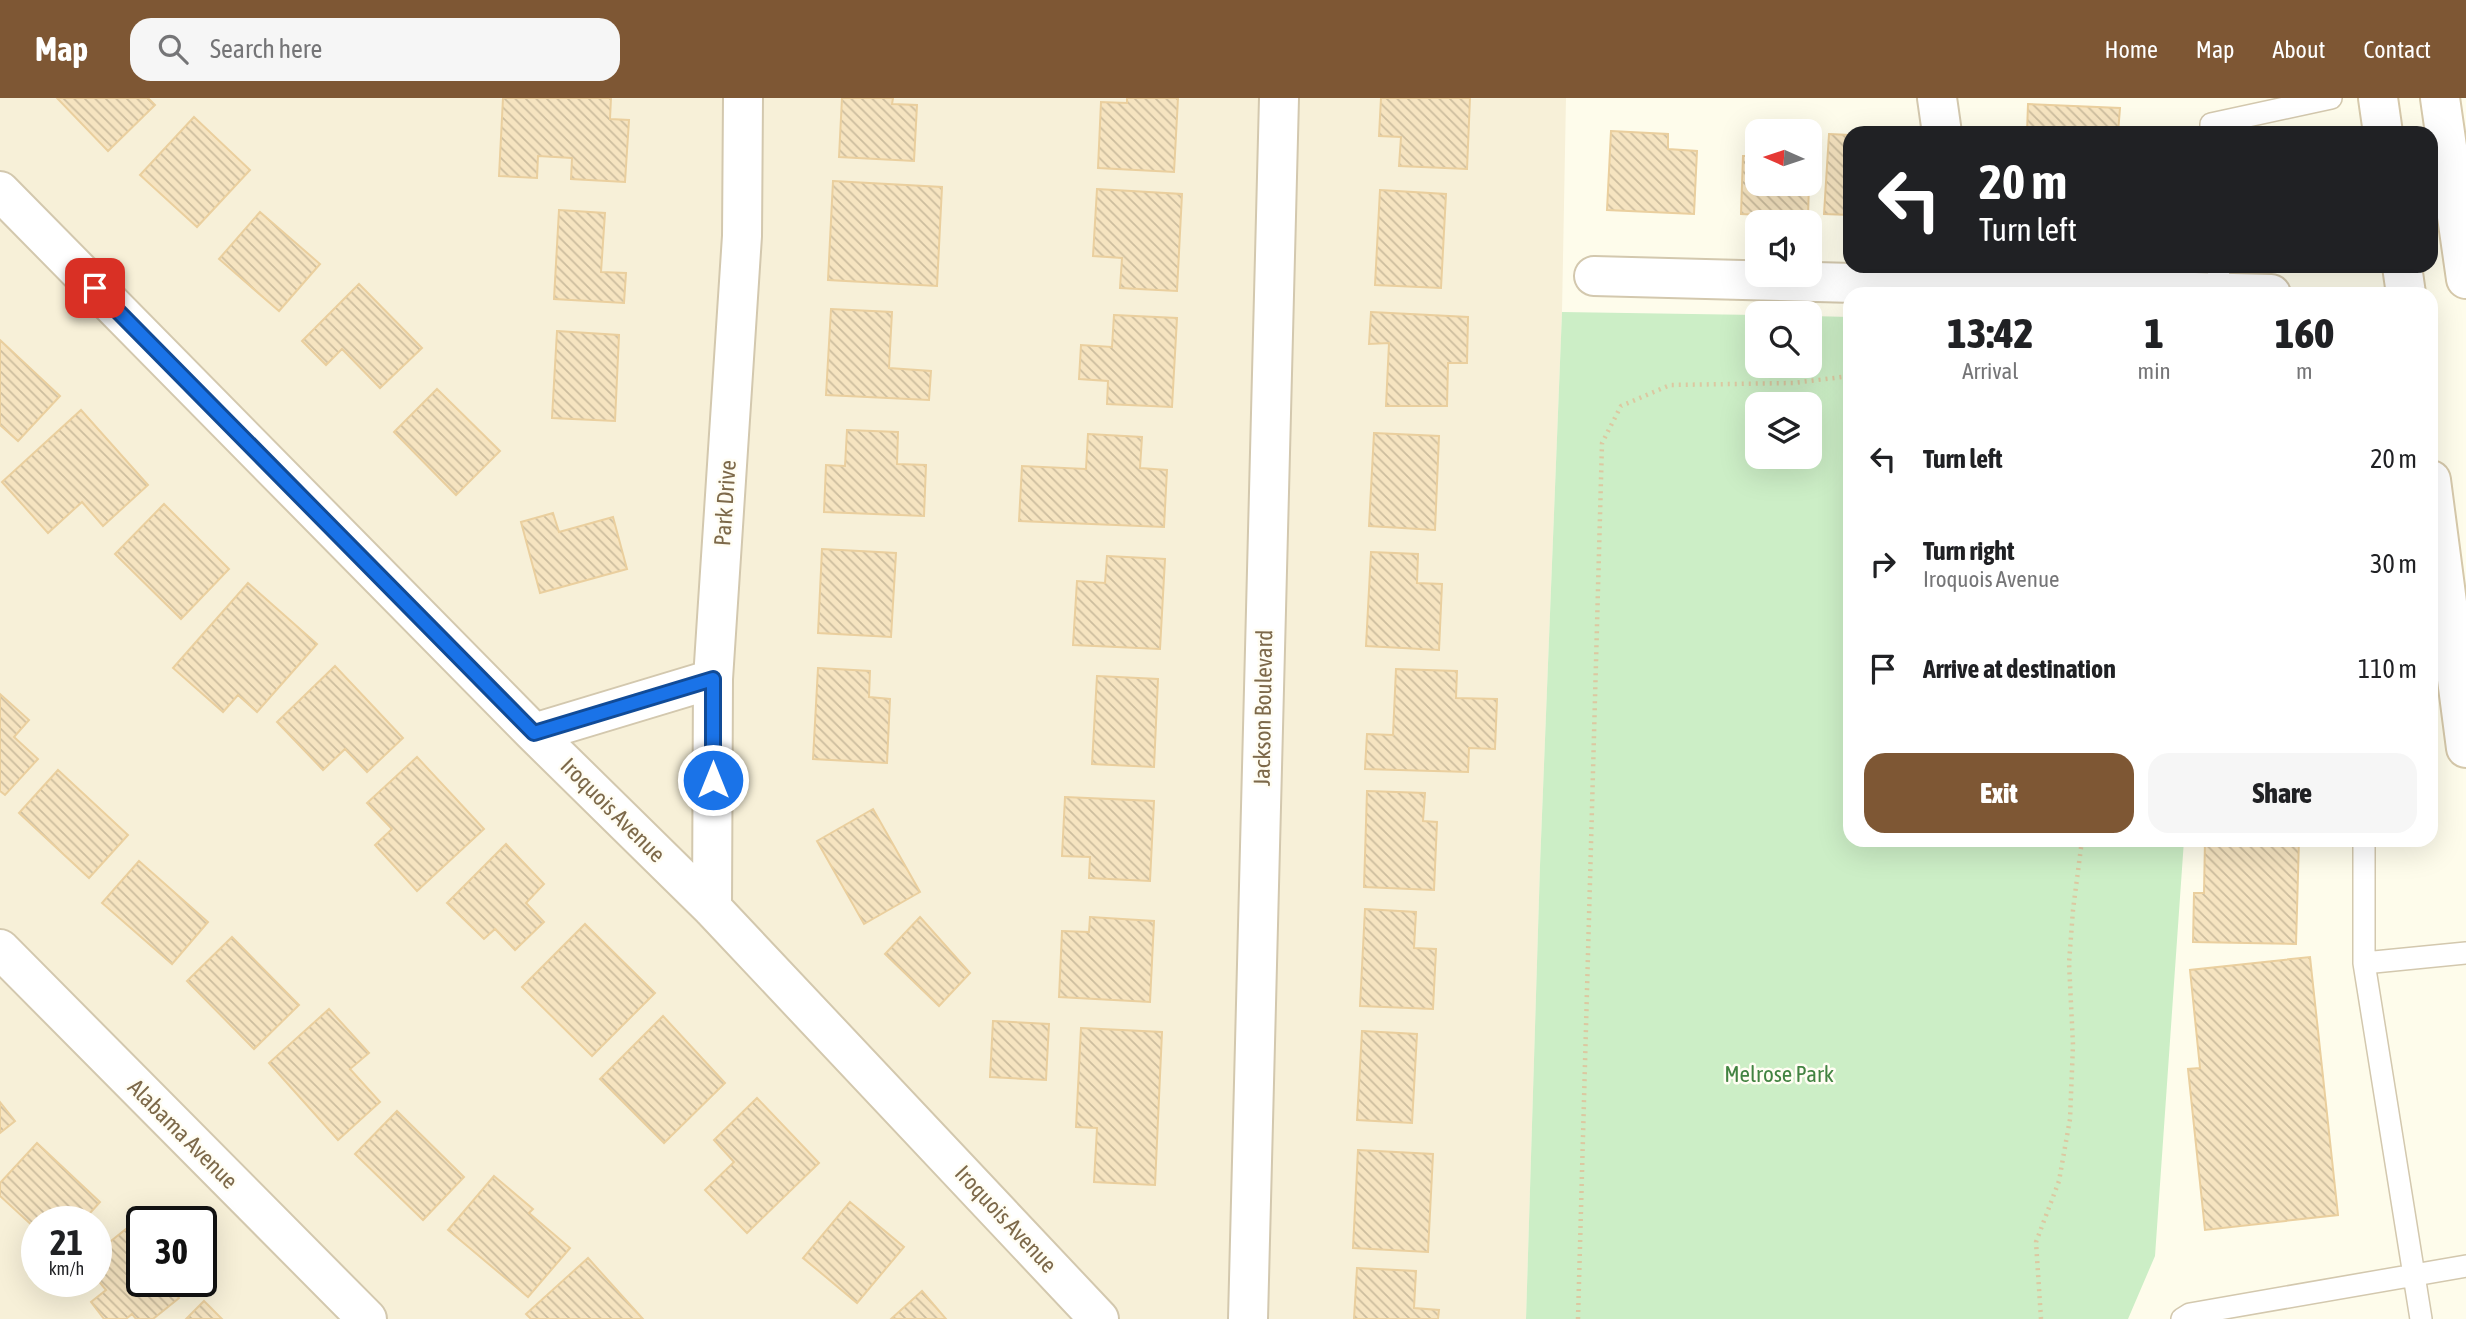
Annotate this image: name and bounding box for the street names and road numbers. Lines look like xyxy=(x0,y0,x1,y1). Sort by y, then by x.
street label: Park Drive xyxy=(709,459,741,547)
street label: Jackson Boulevard xyxy=(1249,630,1277,786)
street label: Iroquois Avenue xyxy=(556,753,670,867)
street label: Alabama Avenue xyxy=(123,1074,243,1194)
street label: Iroquois Avenue xyxy=(950,1160,1062,1278)

